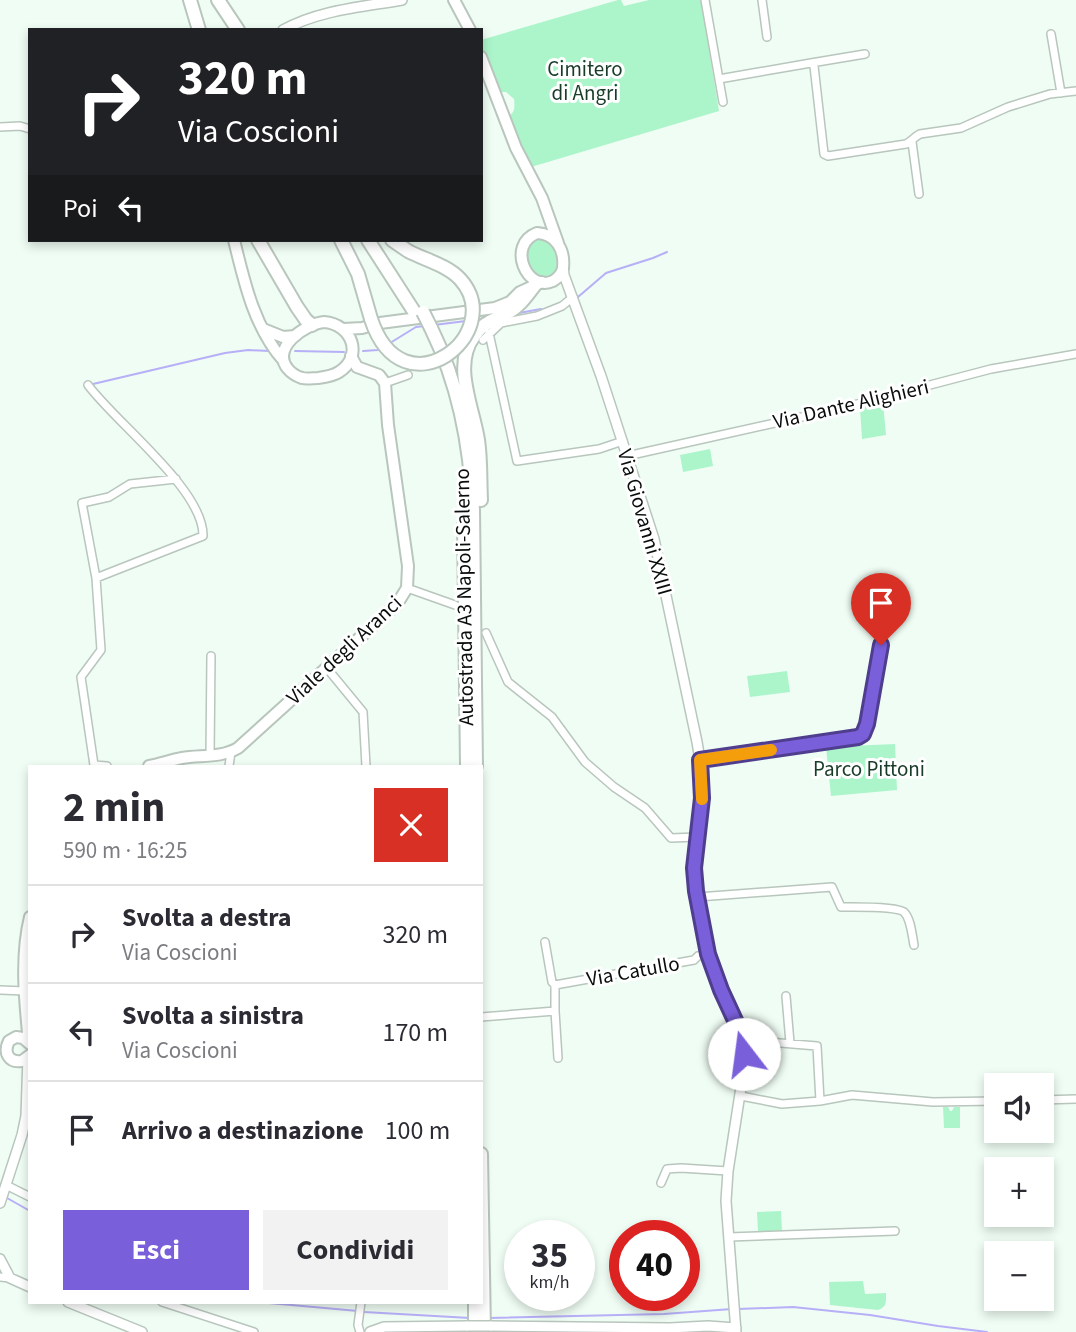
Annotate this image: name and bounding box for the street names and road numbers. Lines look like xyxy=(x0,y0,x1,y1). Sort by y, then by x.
street label: Via Dante Alighieri xyxy=(770,371,932,437)
street label: Via Giovanni XXIII xyxy=(610,445,680,599)
street label: Autostrada A3 Napoli-Salerno xyxy=(447,468,481,726)
street label: Viale degli Aranci xyxy=(279,588,409,712)
street label: Via Catullo xyxy=(584,948,682,994)

